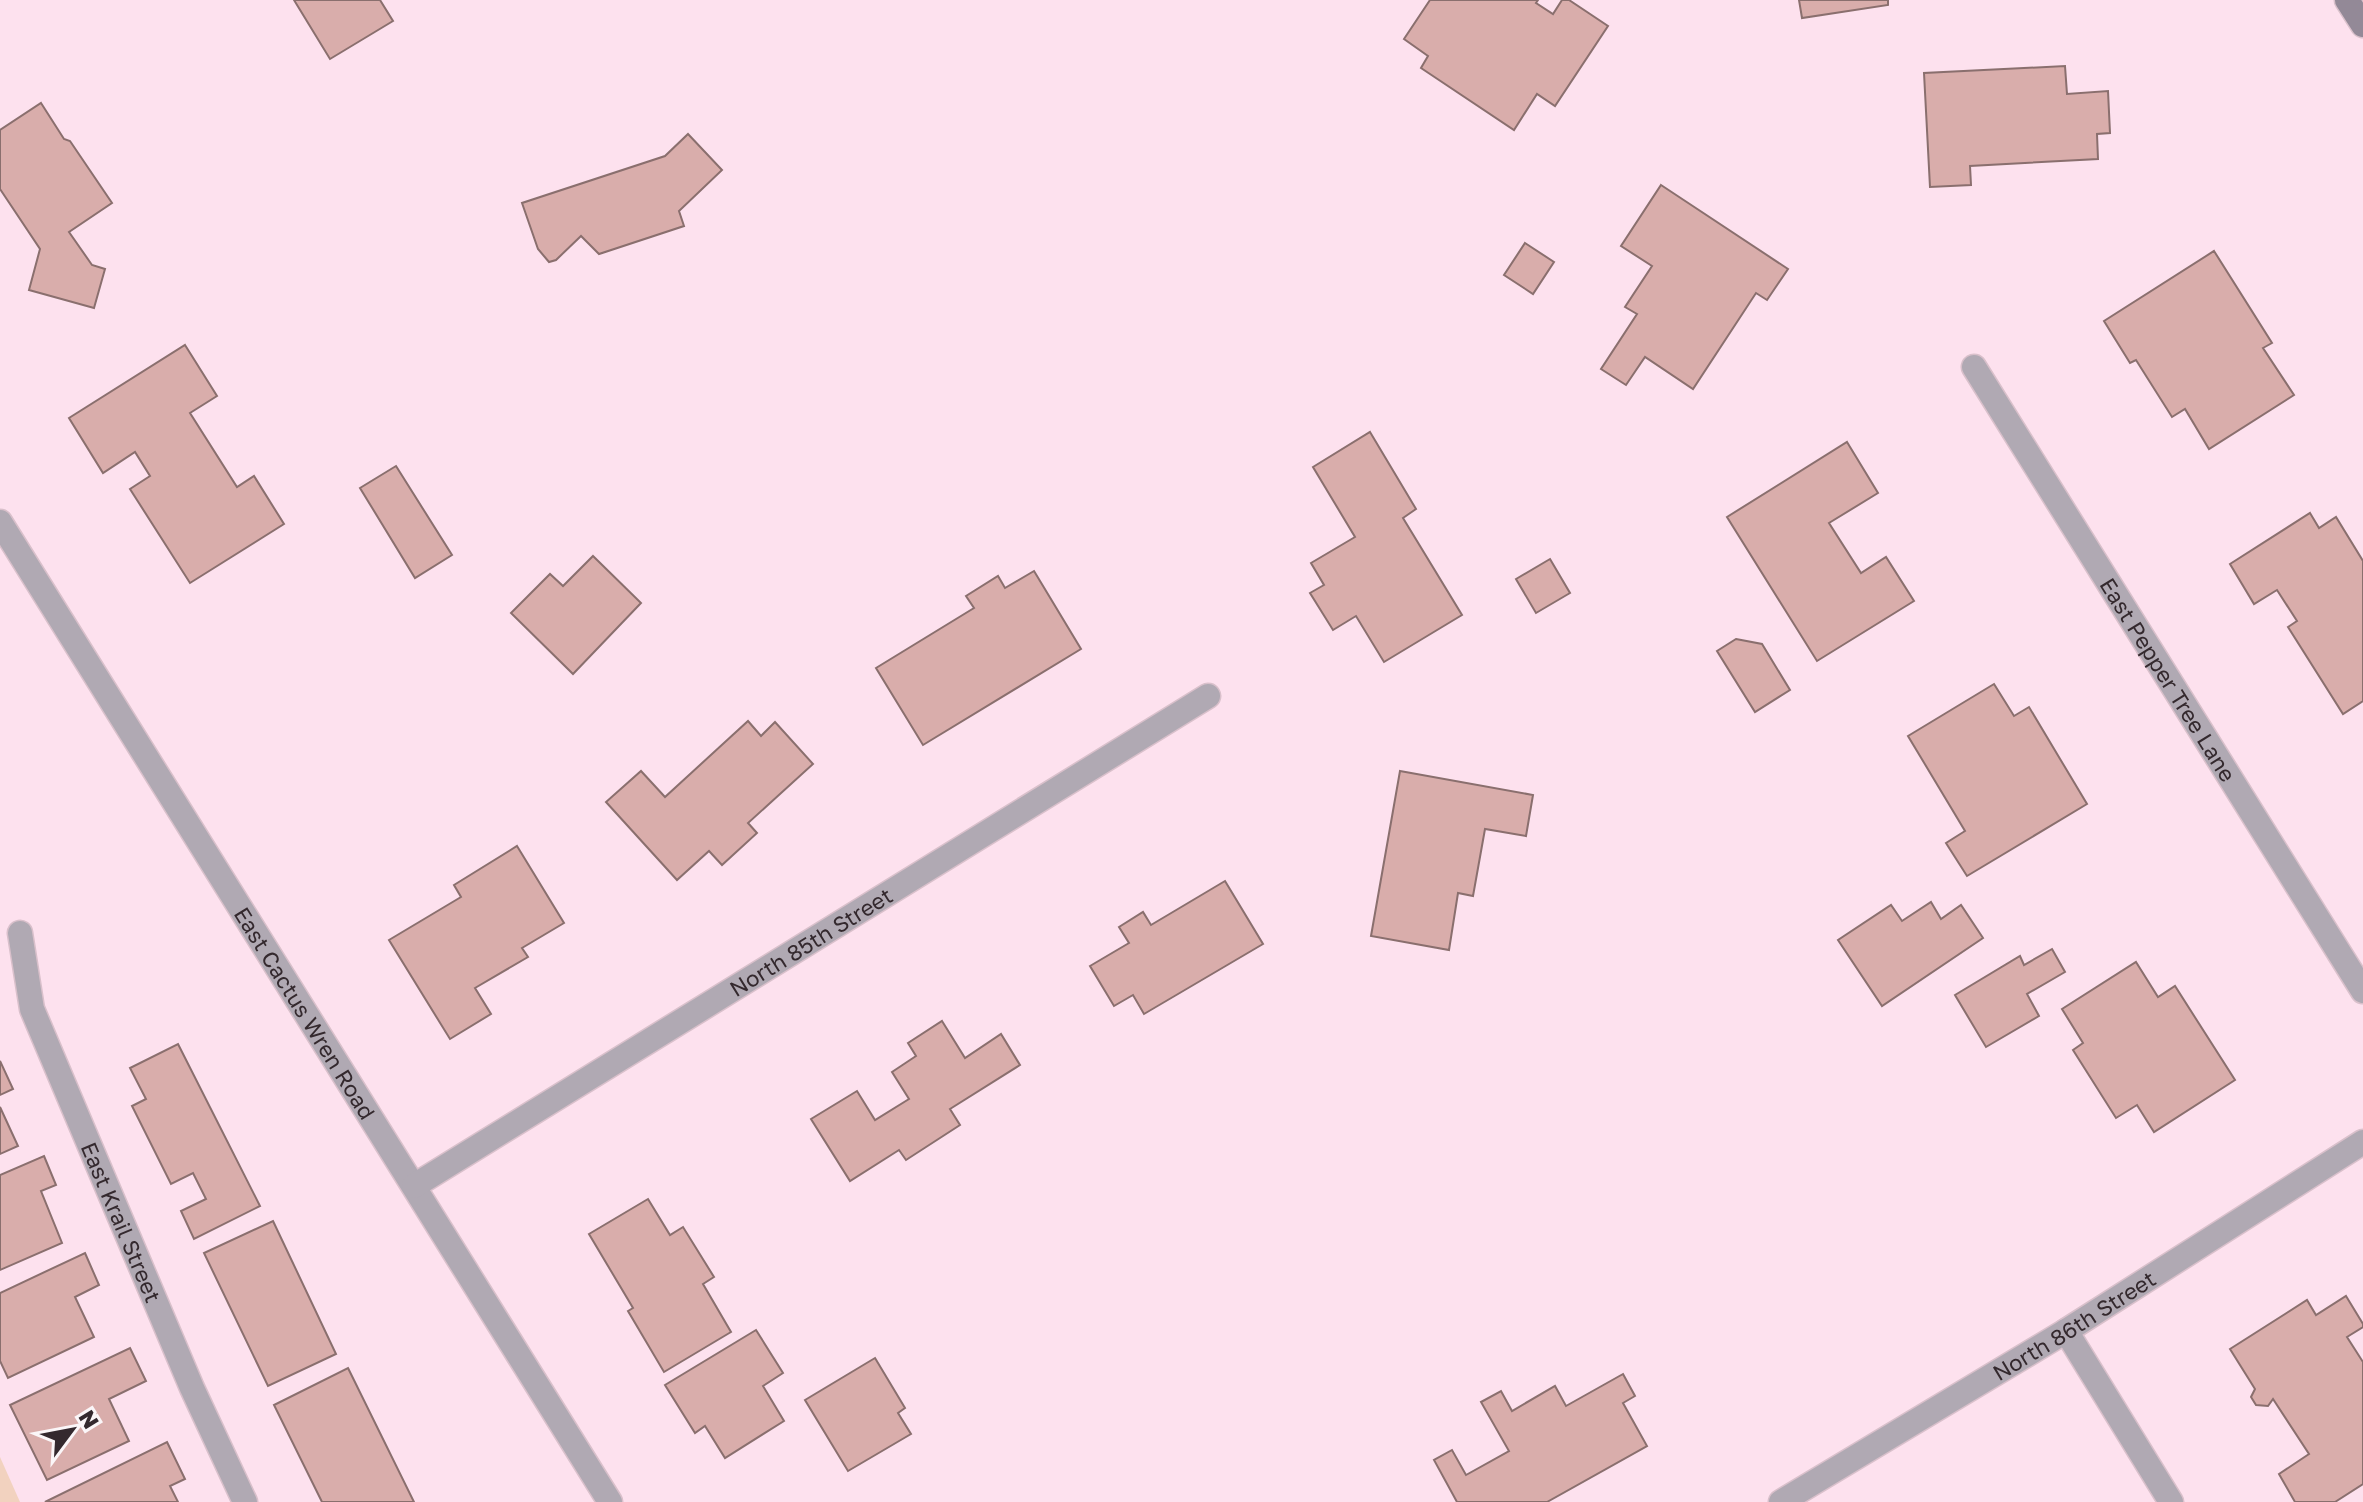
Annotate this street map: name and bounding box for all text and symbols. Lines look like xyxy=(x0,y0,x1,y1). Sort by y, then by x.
street label: East Pepper Tree Lane xyxy=(2095,572,2242,786)
street label: North 85th Street xyxy=(724,881,897,1002)
street label: East Cactus Wren Road xyxy=(229,902,382,1124)
street label: East Krail Street xyxy=(76,1138,168,1306)
street label: North 86th Street xyxy=(1987,1264,2160,1386)
north arrow xyxy=(32,1390,112,1470)
text: N xyxy=(74,1405,105,1433)

